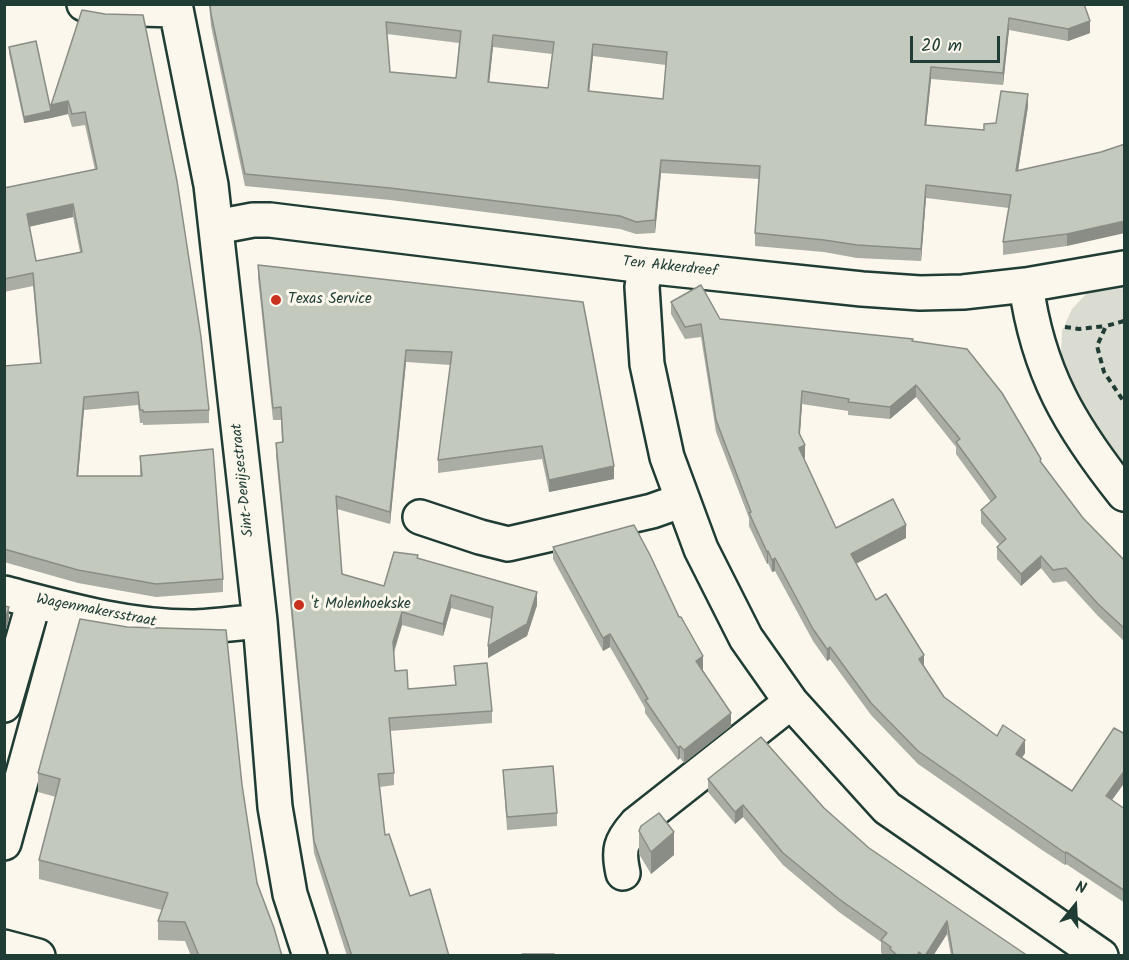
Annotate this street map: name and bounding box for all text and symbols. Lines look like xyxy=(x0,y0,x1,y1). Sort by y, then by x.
scale bar xyxy=(913,24,1003,62)
text: 20 m xyxy=(921,32,962,61)
street label: Ten Akkerdreef xyxy=(622,254,718,282)
place label: Texas Service xyxy=(288,291,372,309)
marker: Texas Service xyxy=(269,293,283,307)
street label: Sint-Denijsestraat xyxy=(229,422,259,538)
street label: Wagenmakersstraat xyxy=(35,592,157,632)
place label: 't Molenhoekske xyxy=(311,596,411,614)
marker: 't Molenhoekske xyxy=(292,598,306,612)
text: N xyxy=(1072,875,1089,902)
north arrow xyxy=(1045,876,1105,936)

